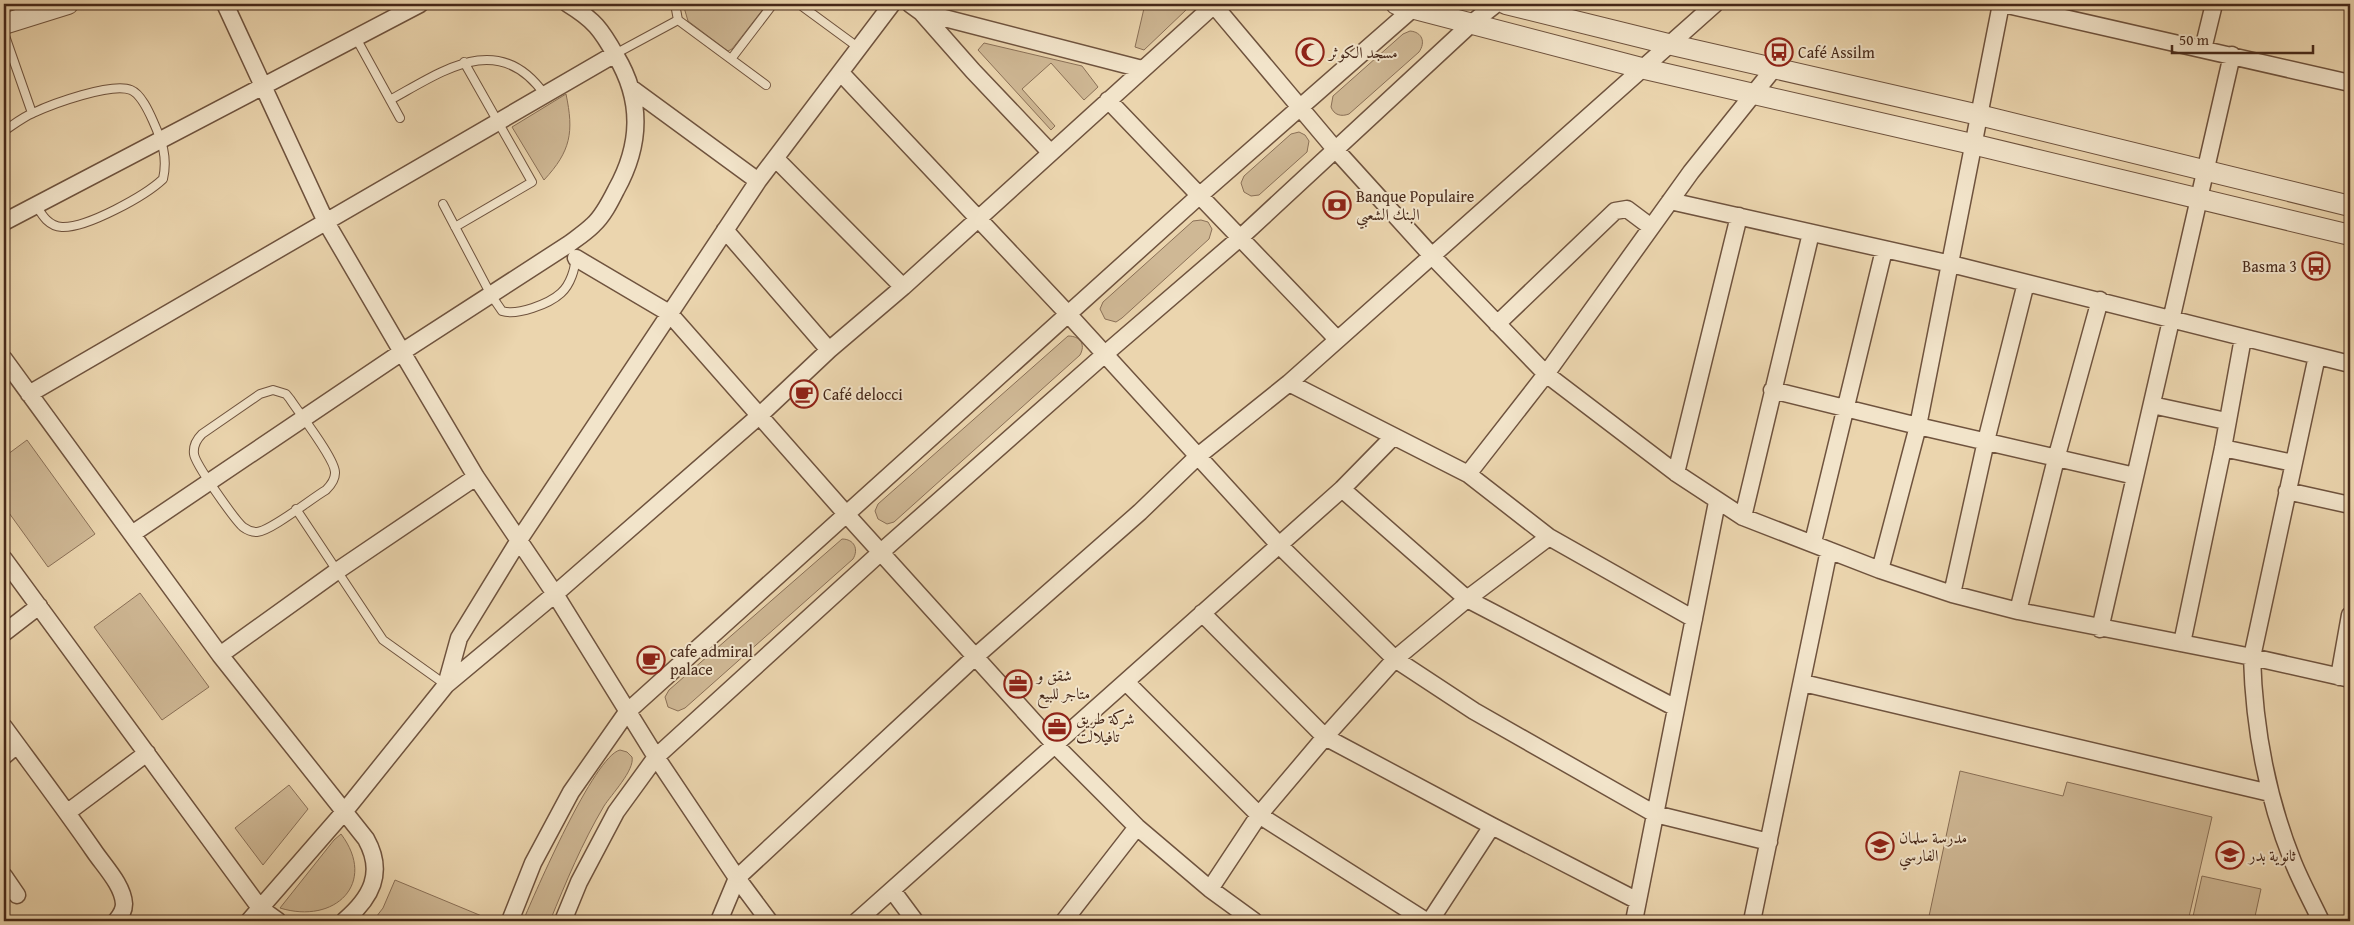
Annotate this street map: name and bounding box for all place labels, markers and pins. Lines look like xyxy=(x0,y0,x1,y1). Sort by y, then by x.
mosque icon: مسجد الكوثر xyxy=(1295,37,1325,67)
bus stop icon: Café Assilm xyxy=(1764,37,1794,67)
place label: مسجد الكوثر xyxy=(1327,40,1398,64)
place label: Café Assilm xyxy=(1798,40,1875,64)
place label: Banque Populaire البنك الشعبي xyxy=(1356,184,1474,230)
bank icon: Banque Populaire البنك الشعبي xyxy=(1322,190,1352,220)
bus stop icon: Basma 3 xyxy=(2301,251,2331,281)
place label: Basma 3 xyxy=(2242,254,2297,278)
cafe icon: Café delocci xyxy=(789,379,819,409)
place label: Café delocci xyxy=(823,382,903,406)
place label: cafe admiral palace xyxy=(670,639,753,681)
cafe icon: cafe admiral palace xyxy=(636,645,666,675)
place label: شقق و متاجر للبيع xyxy=(1035,663,1090,709)
office icon: شقق و متاجر للبيع xyxy=(1003,669,1033,699)
place label: شركة طريق تافيلالت xyxy=(1076,706,1135,748)
office icon: شركة طريق تافيلالت xyxy=(1042,712,1072,742)
place label: مدرسة سلمان الفارسي xyxy=(1899,825,1967,871)
school or university icon: مدرسة سلمان الفارسي xyxy=(1865,831,1895,861)
school or university icon: ثانوية بدر xyxy=(2215,840,2245,870)
place label: ثانوية بدر xyxy=(2247,843,2297,867)

